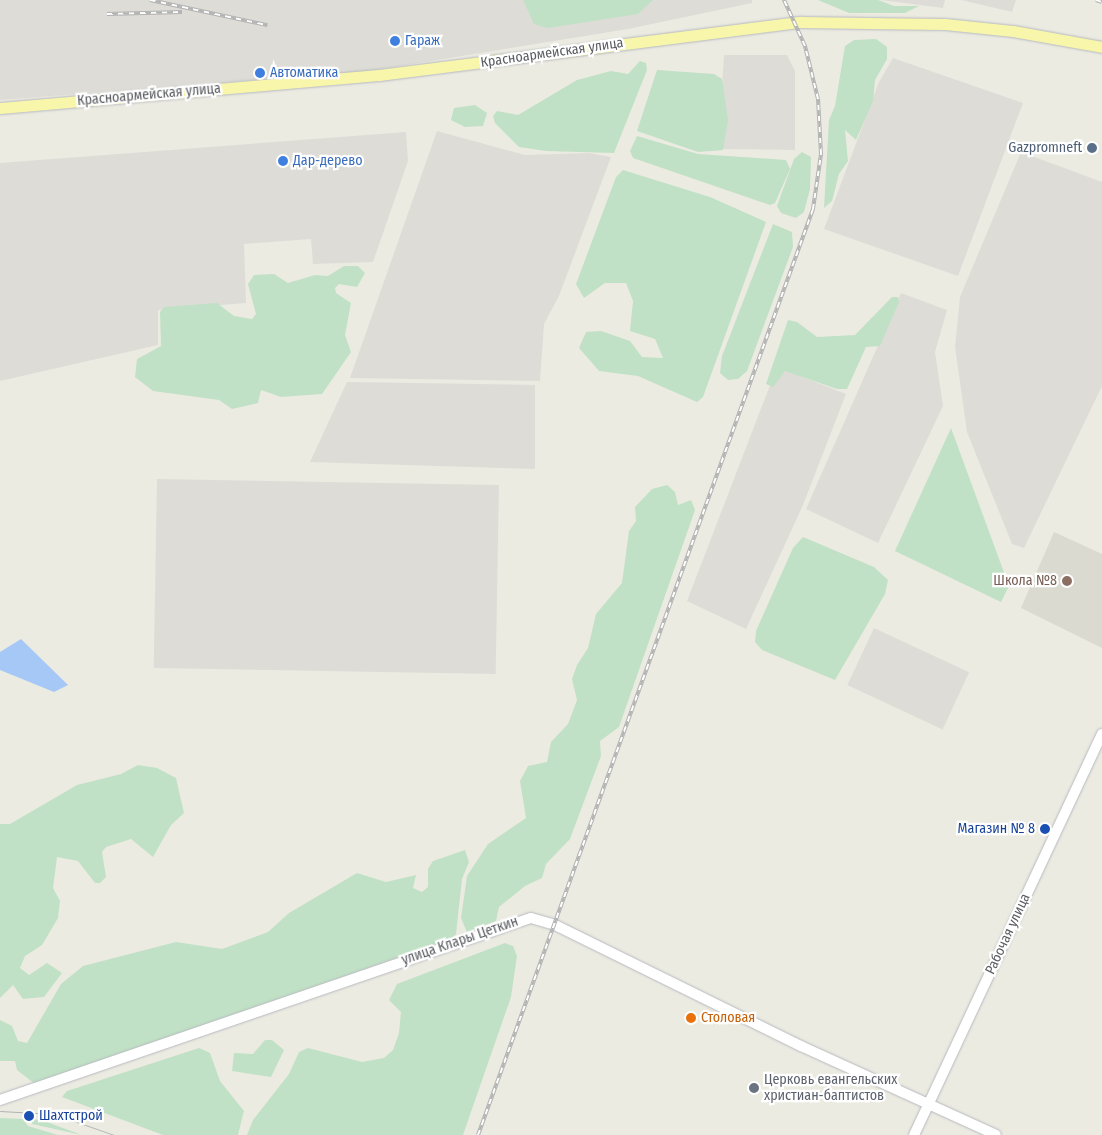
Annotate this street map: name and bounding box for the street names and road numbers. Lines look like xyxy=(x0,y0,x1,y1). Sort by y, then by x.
street label: Красноармейская улица xyxy=(479,35,625,71)
street label: Красноармейская улица xyxy=(76,80,222,110)
street label: Рабочая улица xyxy=(982,891,1034,977)
street label: улица Клары Цеткин xyxy=(399,913,521,969)

